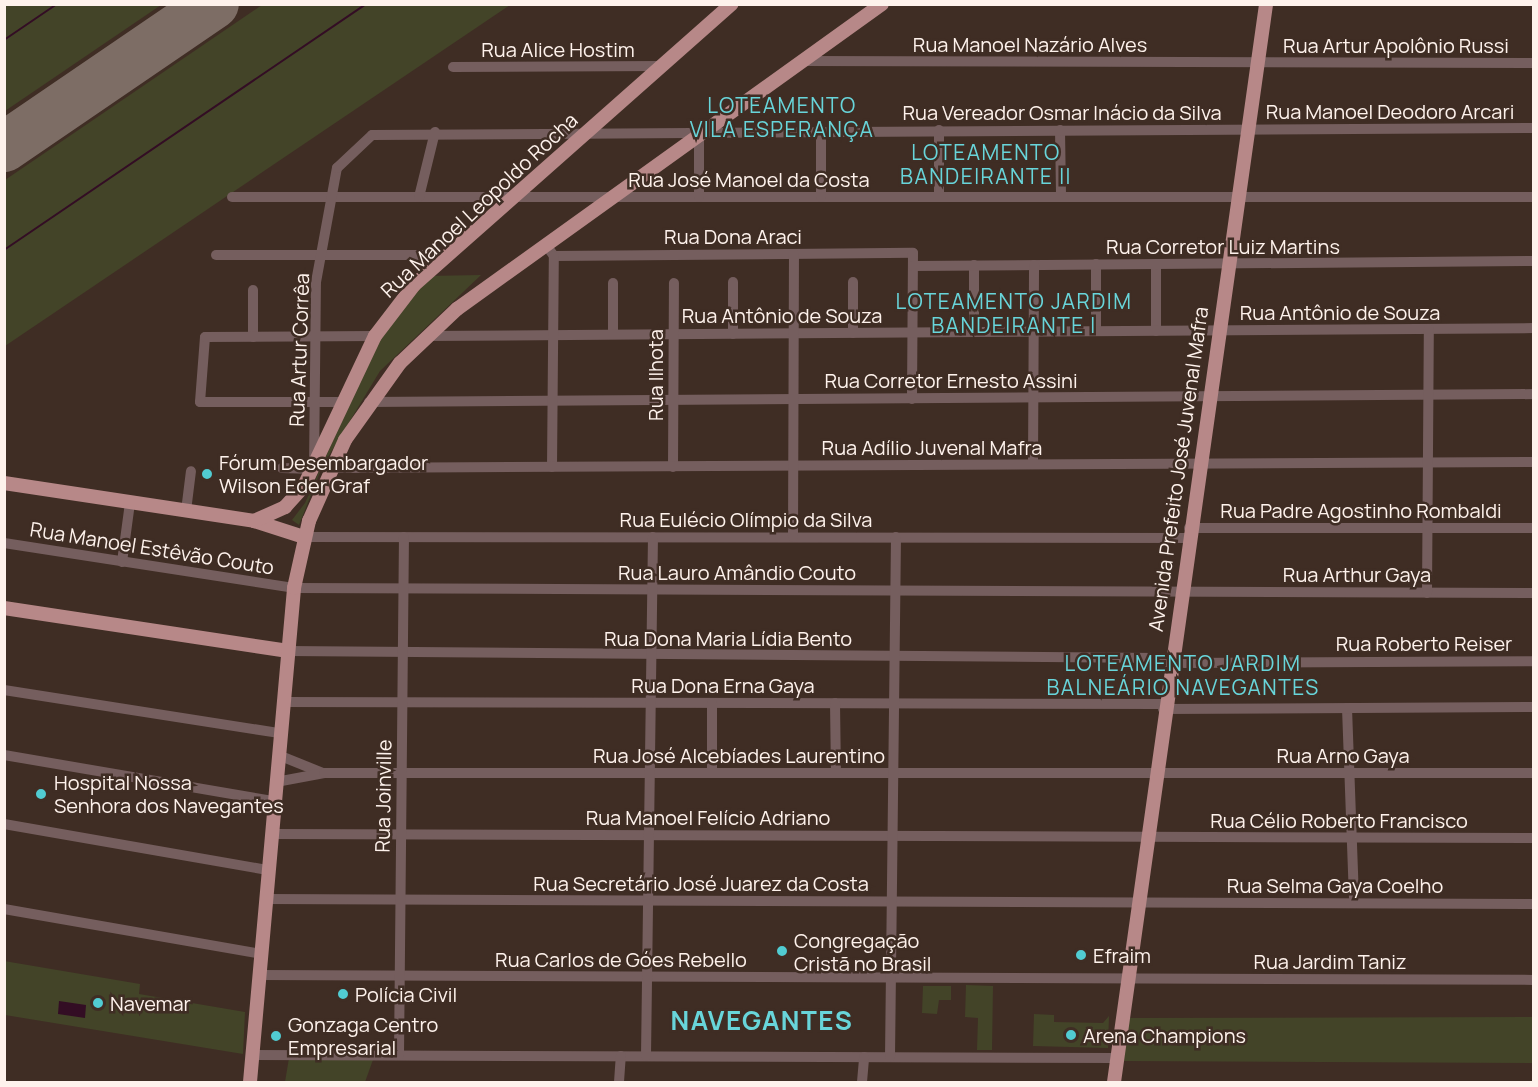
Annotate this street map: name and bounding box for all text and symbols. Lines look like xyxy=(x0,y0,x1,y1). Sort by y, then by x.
street label: Rua Manoel Nazário Alves xyxy=(913,32,1147,56)
street label: Rua Artur Apolônio Russi xyxy=(1283,33,1509,57)
street label: Rua Alice Hostim xyxy=(481,37,635,61)
district label: LOTEAMENTO VILA ESPERANÇA xyxy=(690,92,874,142)
street label: Rua Manoel Deodoro Arcari xyxy=(1266,99,1514,123)
street label: Rua Vereador Osmar Inácio da Silva xyxy=(902,100,1222,124)
street label: Rua Manoel Leopoldo Rocha xyxy=(376,108,582,302)
district label: LOTEAMENTO BANDEIRANTE II xyxy=(900,139,1072,189)
street label: Rua José Manoel da Costa xyxy=(628,167,870,191)
street label: Rua Dona Araci xyxy=(664,224,802,248)
street label: Rua Corretor Luiz Martins xyxy=(1106,234,1340,258)
street label: Rua Artur Corrêa xyxy=(284,273,314,427)
district label: LOTEAMENTO JARDIM BANDEIRANTE I xyxy=(896,288,1132,338)
street label: Rua Antônio de Souza xyxy=(1240,300,1440,324)
street label: Rua Antônio de Souza xyxy=(682,303,882,327)
street label: Avenida Prefeito José Juvenal Mafra xyxy=(1143,305,1213,633)
street label: Rua Ilhota xyxy=(643,329,667,421)
street label: Rua Corretor Ernesto Assini xyxy=(824,368,1078,392)
street label: Rua Adílio Juvenal Mafra xyxy=(822,435,1042,459)
place label: Fórum Desembargador Wilson Eder Graf xyxy=(219,450,428,497)
marker: Fórum Desembargador Wilson Eder Graf xyxy=(200,467,214,481)
street label: Rua Padre Agostinho Rombaldi xyxy=(1220,498,1502,522)
street label: Rua Eulécio Olímpio da Silva xyxy=(620,507,872,531)
street label: Rua Manoel Estêvão Couto xyxy=(28,517,276,579)
street label: Rua Lauro Amândio Couto xyxy=(618,560,856,584)
street label: Rua Arthur Gaya xyxy=(1283,562,1431,586)
street label: Rua Dona Maria Lídia Bento xyxy=(604,626,852,650)
street label: Rua Roberto Reiser xyxy=(1336,631,1512,655)
district label: LOTEAMENTO JARDIM BALNEÁRIO NAVEGANTES xyxy=(1046,650,1320,700)
street label: Rua Dona Erna Gaya xyxy=(631,673,815,697)
street label: Rua Joinville xyxy=(370,739,396,853)
street label: Rua José Alcebíades Laurentino xyxy=(593,743,885,767)
street label: Rua Arno Gaya xyxy=(1277,743,1409,767)
place label: Hospital Nossa Senhora dos Navegantes xyxy=(54,771,284,818)
marker: Hospital Nossa Senhora dos Navegantes xyxy=(32,785,50,803)
street label: Rua Manoel Felício Adriano xyxy=(586,805,830,829)
street label: Rua Célio Roberto Francisco xyxy=(1210,808,1468,832)
street label: Rua Secretário José Juarez da Costa xyxy=(533,871,869,895)
street label: Rua Selma Gaya Coelho xyxy=(1227,873,1443,897)
place label: Congregação Cristã no Brasil xyxy=(794,928,931,975)
place label: Efraim xyxy=(1093,943,1151,967)
marker: Congregação Cristã no Brasil xyxy=(775,944,789,958)
street label: Rua Carlos de Góes Rebello xyxy=(495,947,747,971)
marker: Efraim xyxy=(1074,948,1088,962)
street label: Rua Jardim Taniz xyxy=(1253,949,1407,973)
place label: Polícia Civil xyxy=(355,982,457,1006)
marker: Polícia Civil xyxy=(336,987,350,1001)
place label: Navemar xyxy=(110,991,191,1015)
marker: Navemar xyxy=(91,996,105,1010)
district label: NAVEGANTES xyxy=(671,1005,853,1037)
place label: Gonzaga Centro Empresarial xyxy=(288,1012,438,1059)
place label: Arena Champions xyxy=(1083,1023,1246,1047)
marker: Arena Champions xyxy=(1064,1028,1078,1042)
marker: Gonzaga Centro Empresarial xyxy=(269,1029,283,1043)

